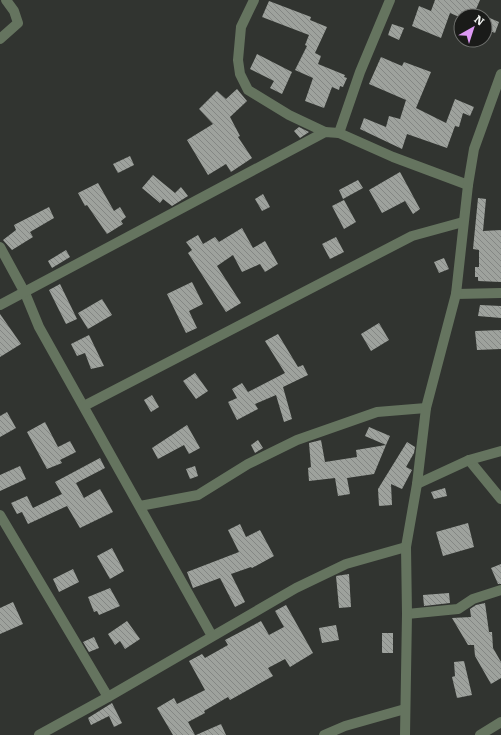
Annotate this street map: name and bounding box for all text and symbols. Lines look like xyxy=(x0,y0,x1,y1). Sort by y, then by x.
north arrow xyxy=(453,8,493,48)
text: N xyxy=(471,10,489,29)

